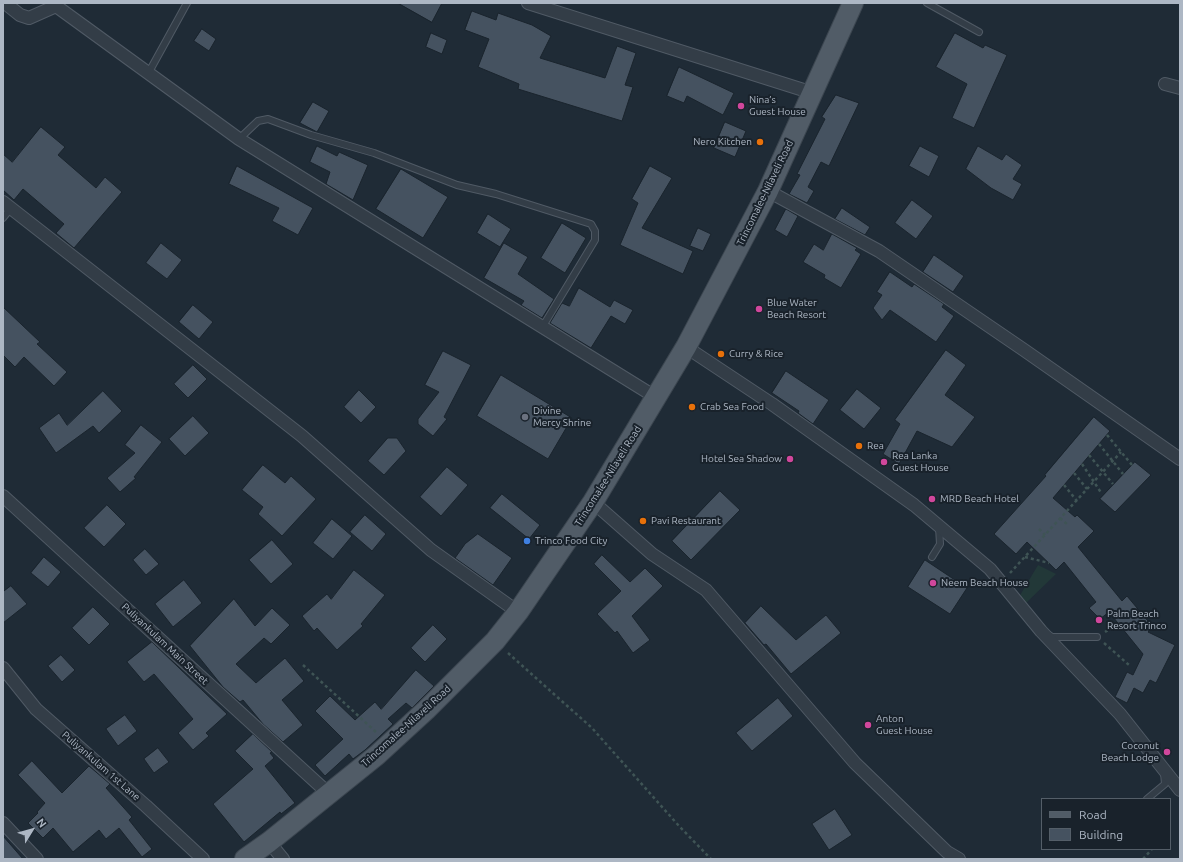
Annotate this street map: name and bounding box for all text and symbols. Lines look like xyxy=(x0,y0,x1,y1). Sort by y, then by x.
place label: Nina’s Guest House xyxy=(749,94,806,118)
marker: Nina’s Guest House xyxy=(736,101,746,111)
place label: Nero Kitchen xyxy=(693,136,752,148)
marker: Nero Kitchen xyxy=(755,137,765,147)
street label: Trincomalee-Nilaveli Road xyxy=(734,138,796,248)
place label: Blue Water Beach Resort xyxy=(767,297,826,320)
marker: Blue Water Beach Resort xyxy=(754,304,764,314)
place label: Curry & Rice xyxy=(729,348,783,360)
marker: Curry & Rice xyxy=(716,349,726,359)
place label: Crab Sea Food xyxy=(700,401,764,413)
marker: Crab Sea Food xyxy=(687,402,697,412)
place label: Divine Mercy Shrine xyxy=(533,405,591,428)
marker: Divine Mercy Shrine xyxy=(520,412,530,422)
street label: Trincomalee-Nilaveli Road xyxy=(572,424,644,528)
place label: Rea xyxy=(867,440,884,452)
marker: Rea xyxy=(854,441,864,451)
place label: Rea Lanka Guest House xyxy=(892,450,949,474)
place label: Hotel Sea Shadow xyxy=(701,453,782,465)
marker: Hotel Sea Shadow xyxy=(785,454,795,464)
marker: Rea Lanka Guest House xyxy=(879,457,889,467)
place label: MRD Beach Hotel xyxy=(940,493,1019,505)
marker: MRD Beach Hotel xyxy=(927,494,937,504)
place label: Pavi Restaurant xyxy=(651,515,721,527)
marker: Pavi Restaurant xyxy=(638,516,648,526)
place label: Trinco Food City xyxy=(535,535,607,547)
marker: Trinco Food City xyxy=(522,536,532,546)
place label: Neem Beach House xyxy=(941,577,1028,589)
marker: Neem Beach House xyxy=(928,578,938,588)
street label: Puliyankulam Main Street xyxy=(119,601,211,687)
place label: Palm Beach Resort Trinco xyxy=(1107,608,1167,632)
marker: Palm Beach Resort Trinco xyxy=(1094,615,1104,625)
street label: Trincomalee-Nilaveli Road xyxy=(359,683,453,769)
place label: Anton Guest House xyxy=(876,713,933,736)
marker: Anton Guest House xyxy=(863,720,873,730)
street label: Puliyankulam 1st Lane xyxy=(60,729,142,803)
place label: Coconut Beach Lodge xyxy=(1101,740,1159,764)
marker: Coconut Beach Lodge xyxy=(1162,747,1172,757)
legend xyxy=(1041,798,1171,850)
text: Road xyxy=(1079,808,1107,821)
north arrow xyxy=(12,810,52,850)
text: N xyxy=(34,816,49,830)
text: Building xyxy=(1079,828,1123,841)

